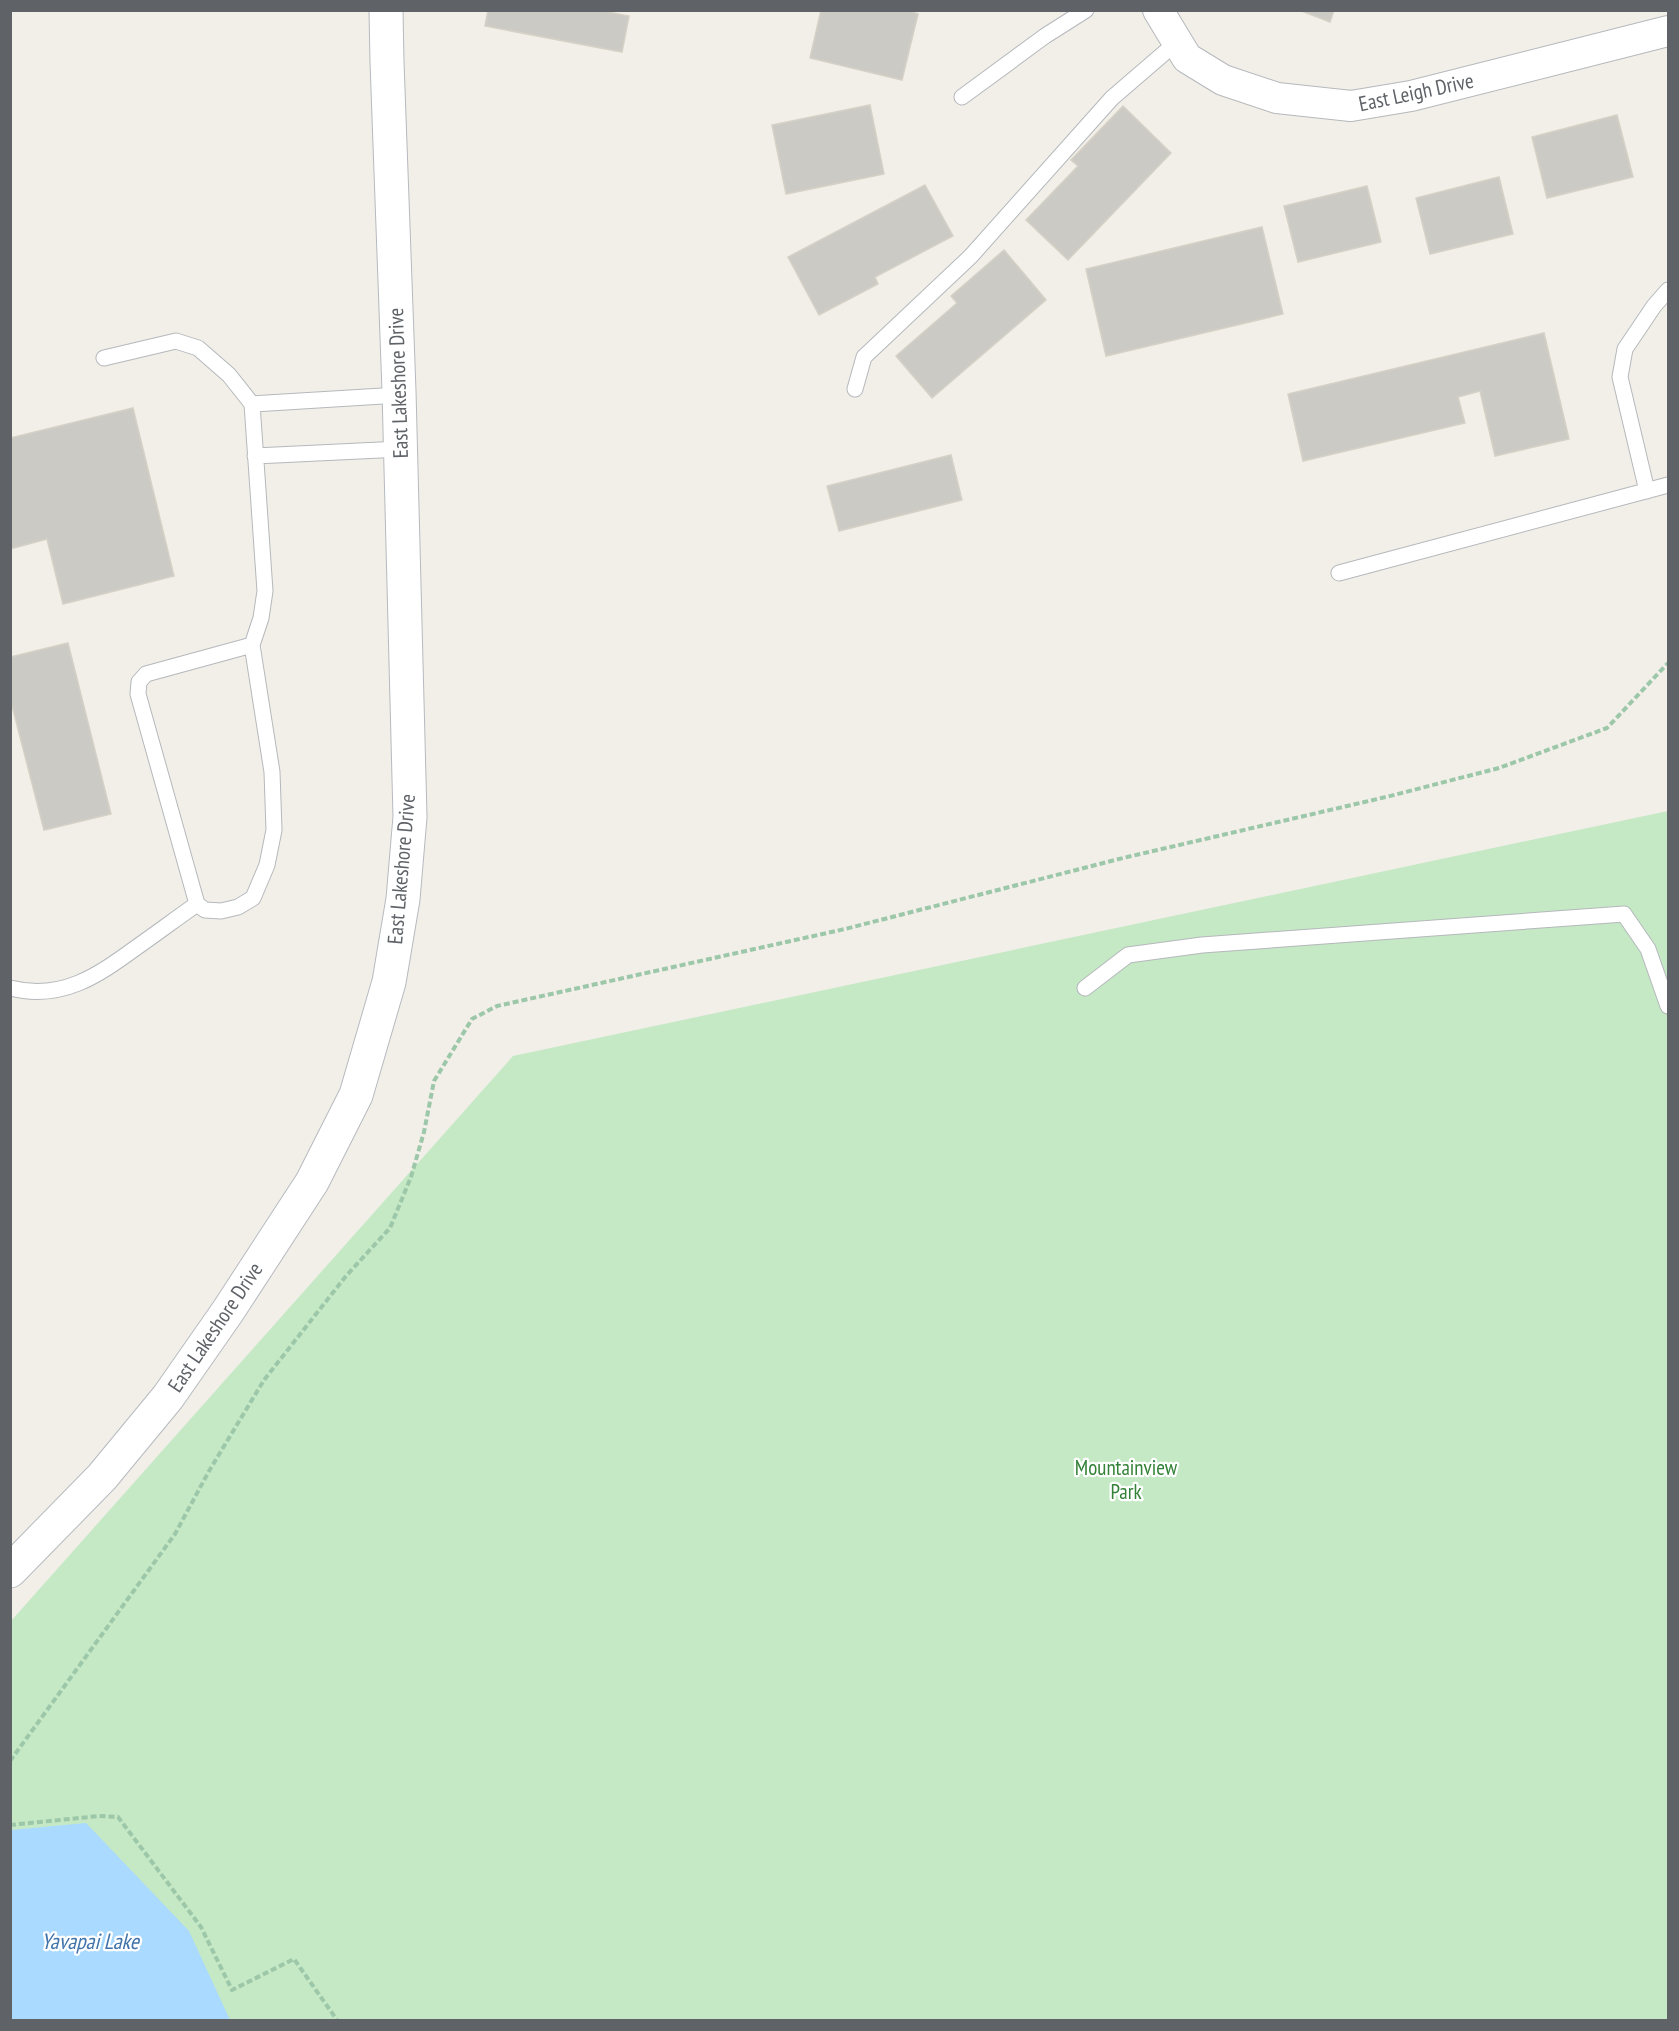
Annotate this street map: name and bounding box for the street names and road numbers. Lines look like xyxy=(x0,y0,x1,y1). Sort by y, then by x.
street label: East Leigh Drive xyxy=(1356,67,1476,117)
street label: East Lakeshore Drive xyxy=(382,307,414,459)
street label: East Lakeshore Drive xyxy=(381,793,421,945)
street label: East Lakeshore Drive xyxy=(162,1257,268,1397)

